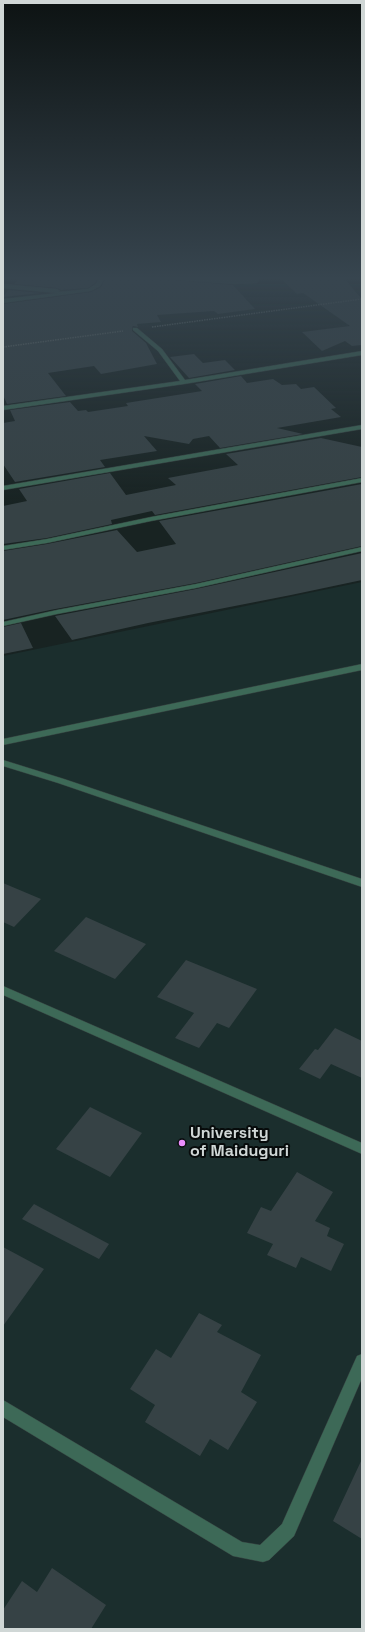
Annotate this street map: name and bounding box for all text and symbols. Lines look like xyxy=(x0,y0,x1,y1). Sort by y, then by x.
place label: University of Maiduguri xyxy=(190,1124,289,1162)
marker: University of Maiduguri xyxy=(177,1138,187,1148)

